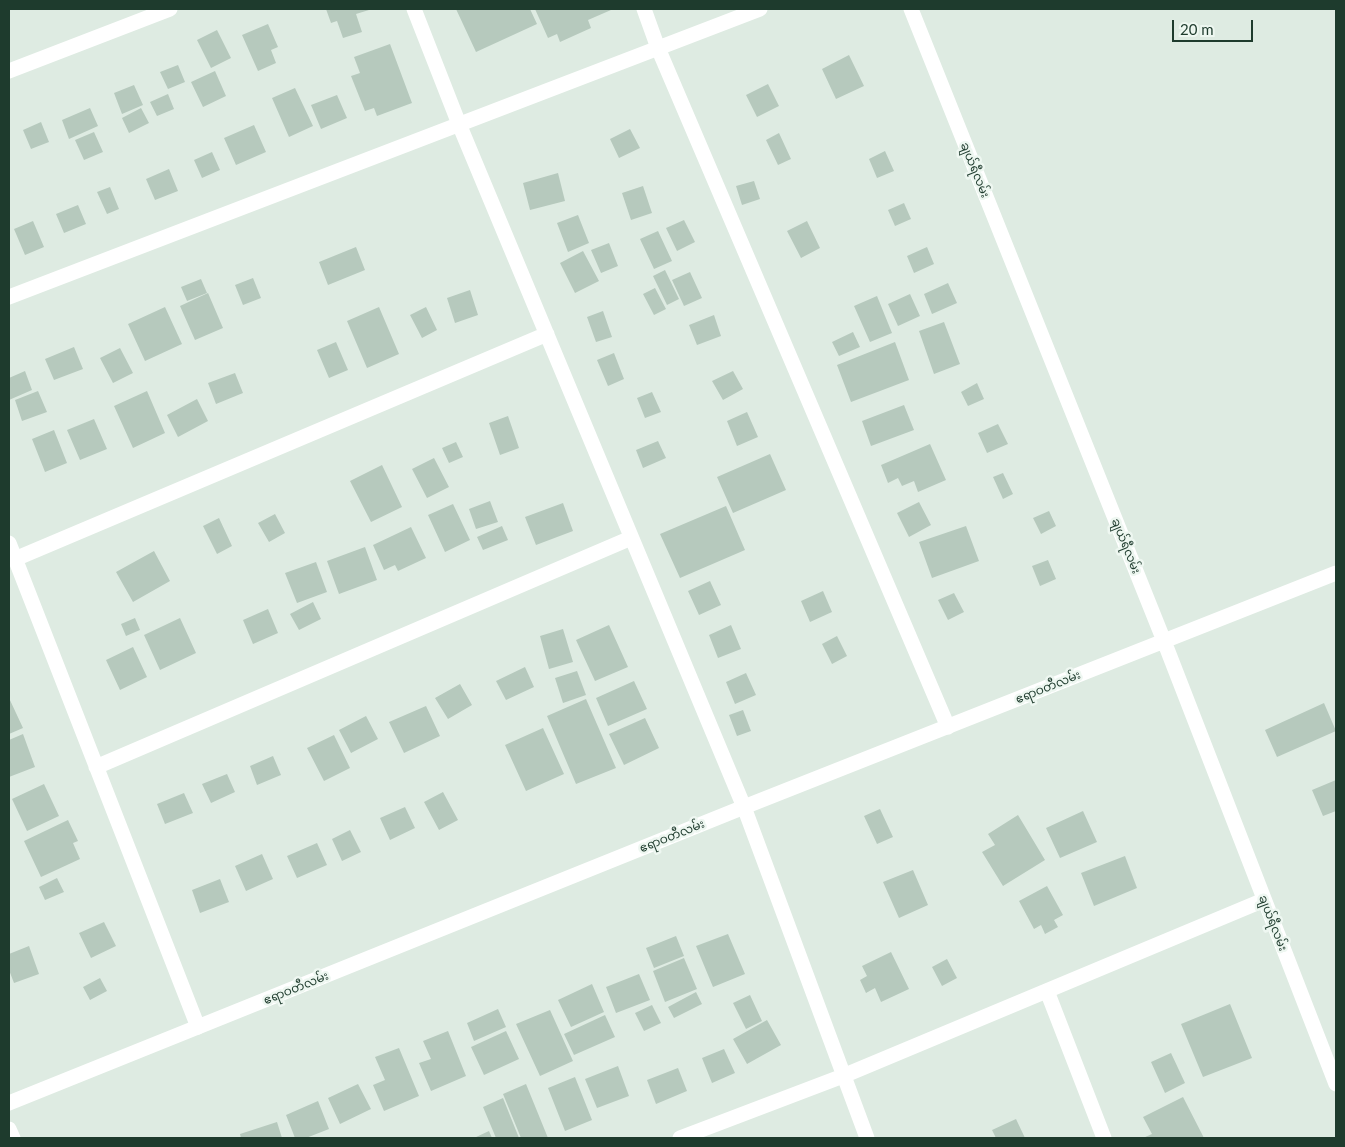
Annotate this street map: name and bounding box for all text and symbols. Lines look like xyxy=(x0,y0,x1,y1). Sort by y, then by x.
scale bar xyxy=(1175,10,1256,42)
text: 20 m xyxy=(1180,20,1214,38)
street label: ချယ်ရီလမ်း xyxy=(957,140,993,200)
street label: ချယ်ရီလမ်း xyxy=(1108,516,1144,576)
street label: ဧရာဝတီလမ်း xyxy=(1013,667,1083,707)
street label: ဧရာဝတီလမ်း xyxy=(637,816,707,856)
street label: ချယ်ရီလမ်း xyxy=(1256,893,1290,953)
street label: ဧရာဝတီလမ်း xyxy=(261,968,331,1008)

